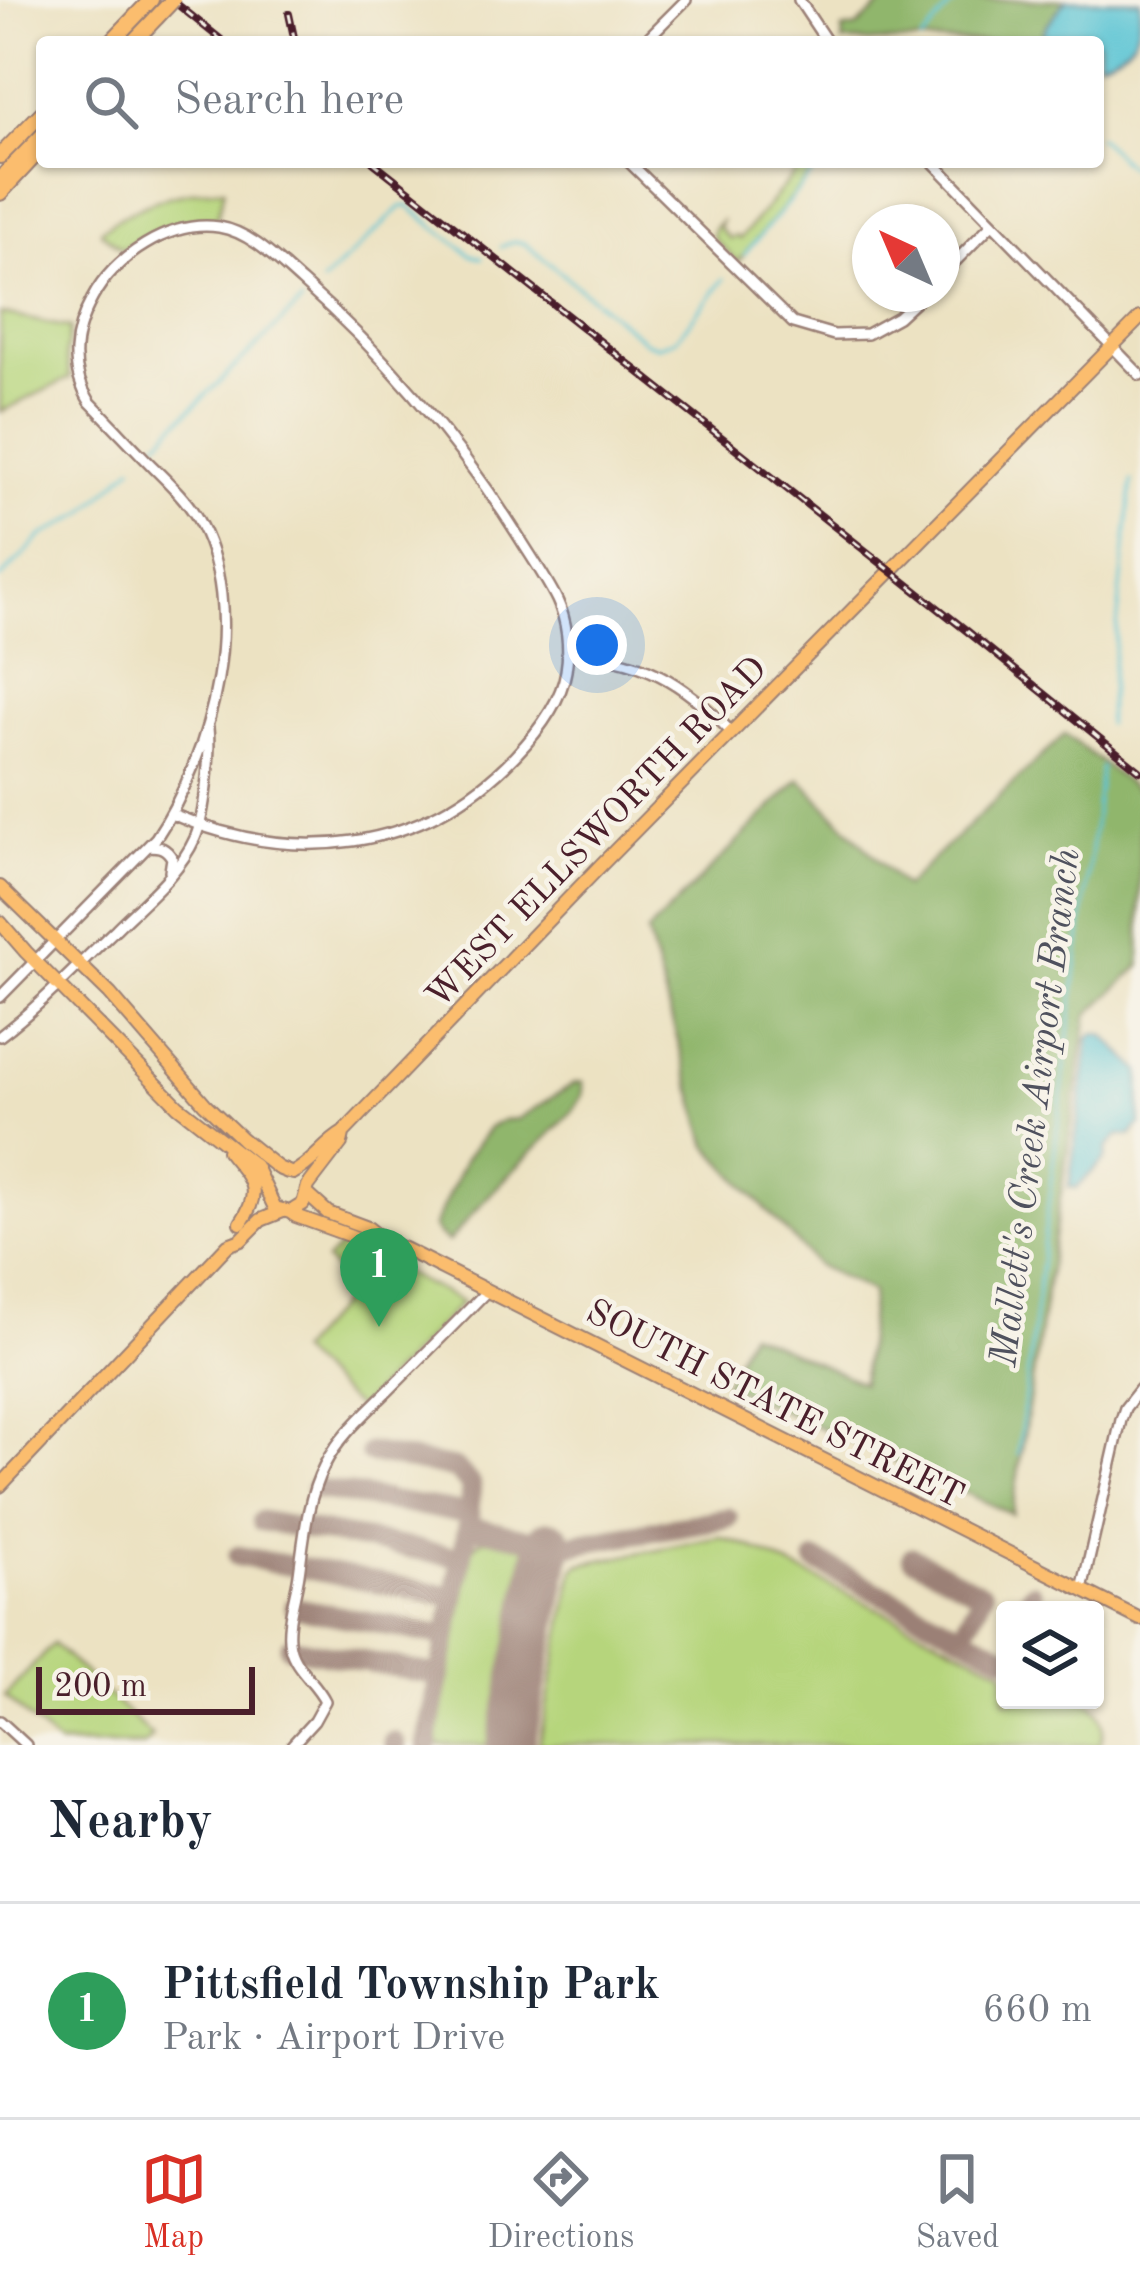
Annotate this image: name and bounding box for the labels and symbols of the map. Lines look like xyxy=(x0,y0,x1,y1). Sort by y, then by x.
north arrow xyxy=(852,204,960,312)
your location xyxy=(567,615,627,675)
street label: WEST ELLSWORTH ROAD xyxy=(421,651,775,1016)
water label: Mallett's Creek Airport Branch xyxy=(985,846,1088,1370)
pin: 1 xyxy=(340,1228,418,1327)
street label: SOUTH STATE STREET xyxy=(580,1295,969,1516)
scale bar xyxy=(36,1661,255,1714)

